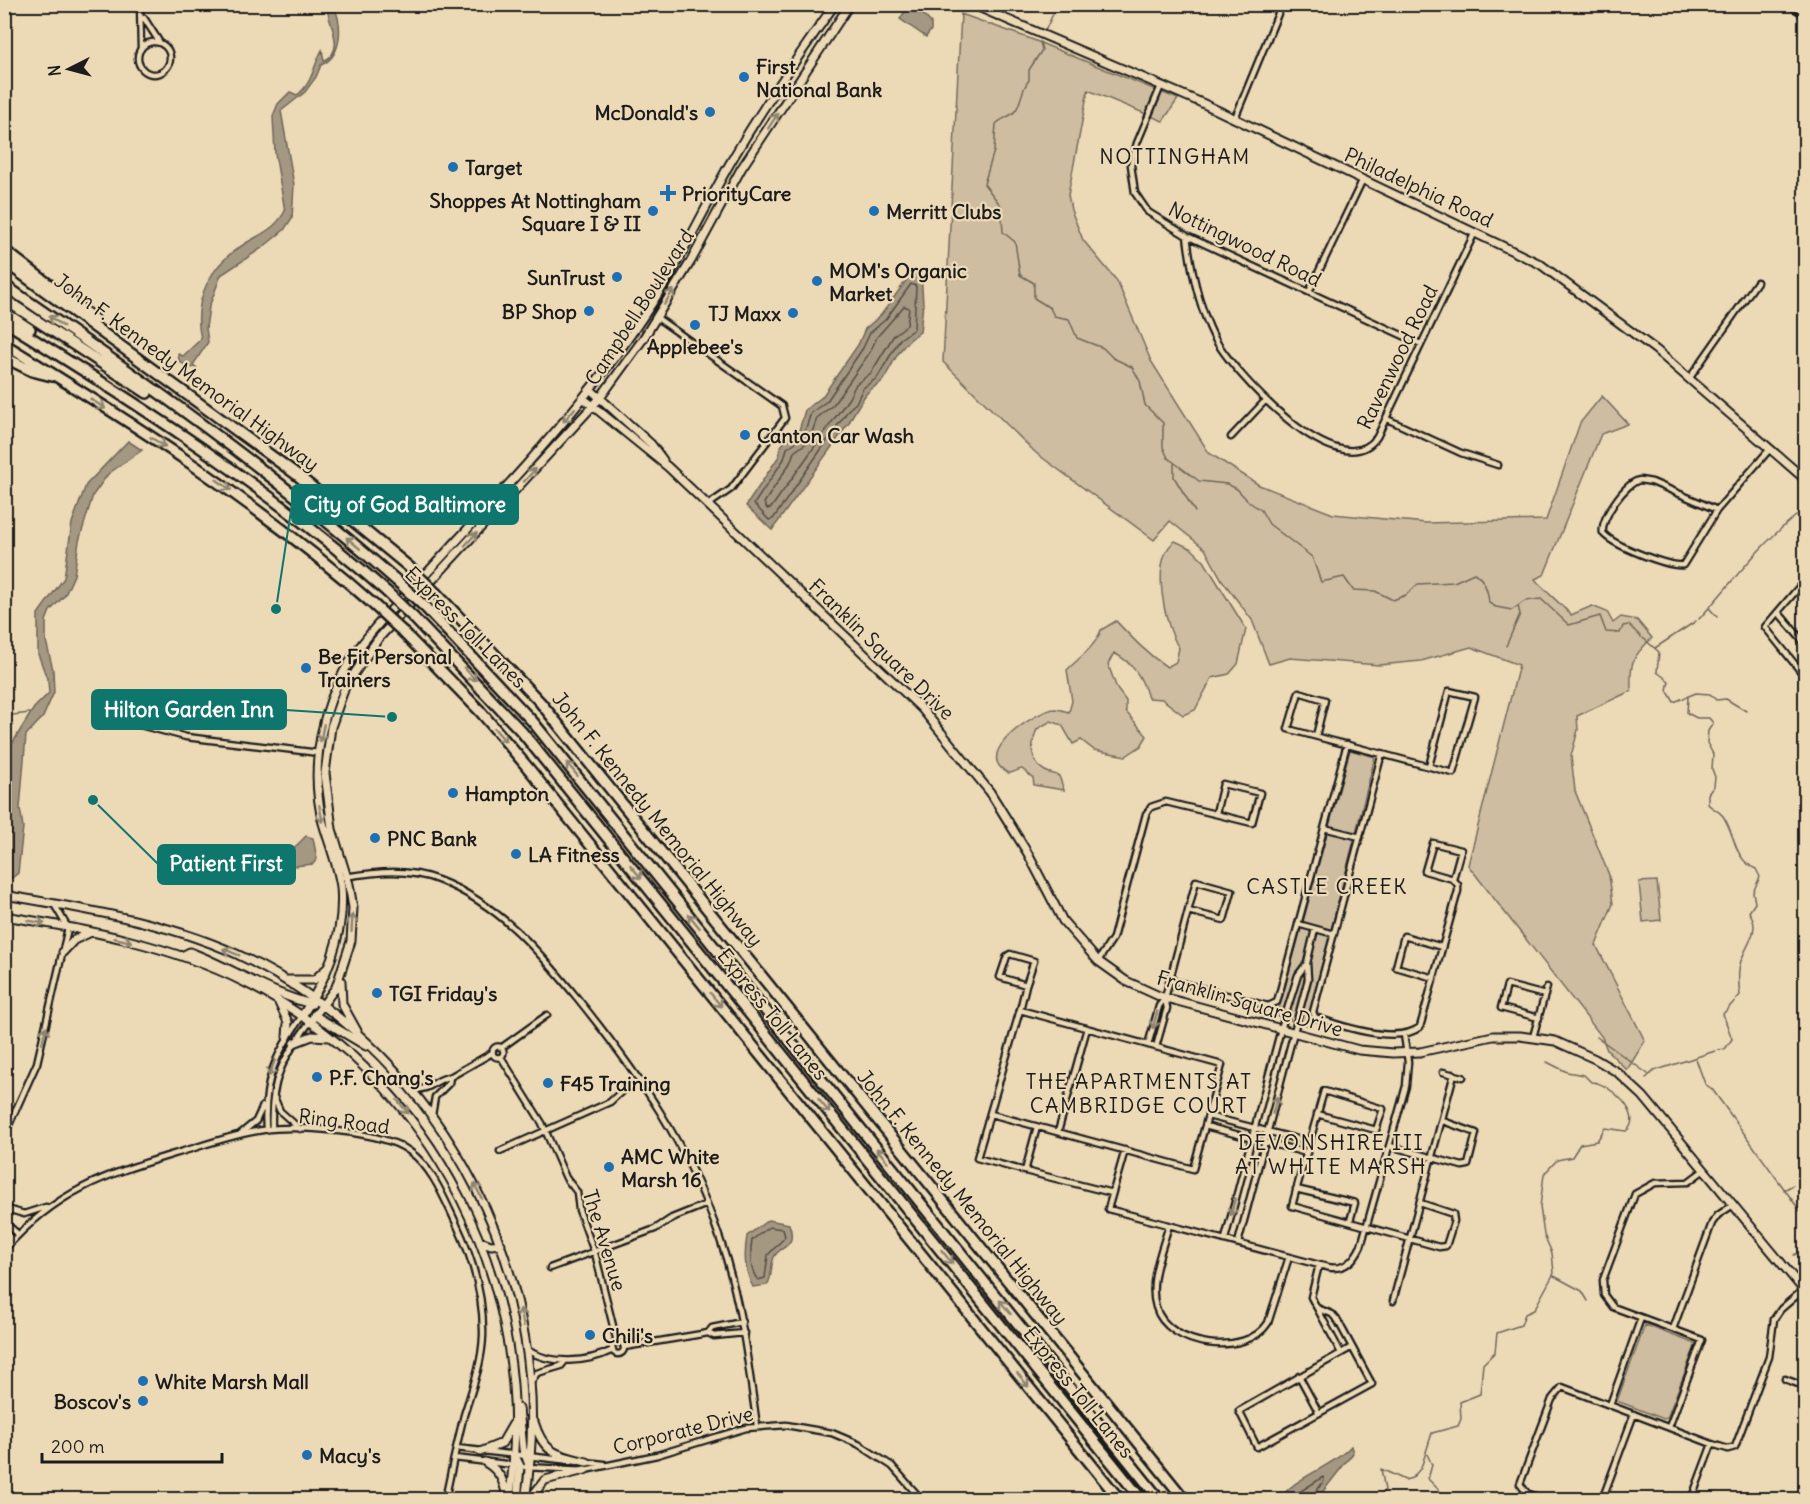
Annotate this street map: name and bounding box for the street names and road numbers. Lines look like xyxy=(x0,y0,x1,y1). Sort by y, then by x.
street label: Philadelphia Road xyxy=(1341,142,1498,233)
street label: Nottingwood Road xyxy=(1164,196,1326,292)
street label: Campbell Boulevard xyxy=(579,224,699,390)
street label: John F. Kennedy Memorial Highway xyxy=(50,268,324,476)
street label: Ravenwood Road xyxy=(1351,280,1443,433)
street label: Express Toll Lanes xyxy=(400,561,532,693)
street label: Franklin Square Drive xyxy=(804,573,960,725)
street label: John F. Kennedy Memorial Highway xyxy=(547,686,769,952)
street label: Express Toll Lanes xyxy=(712,943,834,1085)
street label: Franklin Square Drive xyxy=(1154,964,1346,1042)
street label: John F. Kennedy Memorial Highway xyxy=(852,1064,1074,1330)
street label: Ring Road xyxy=(297,1103,391,1139)
street label: The Avenue xyxy=(578,1186,632,1294)
street label: Express Toll Lanes xyxy=(1018,1321,1140,1463)
street label: Corporate Drive xyxy=(610,1400,756,1460)

